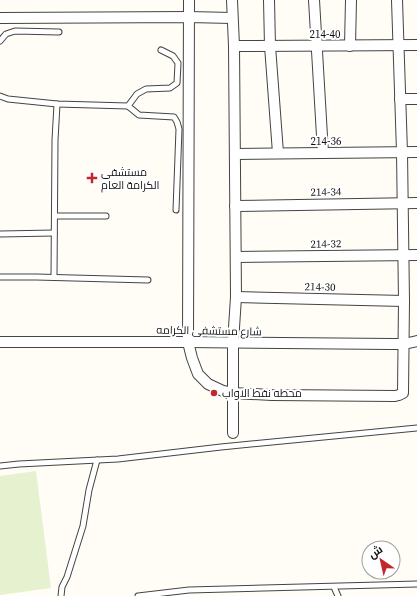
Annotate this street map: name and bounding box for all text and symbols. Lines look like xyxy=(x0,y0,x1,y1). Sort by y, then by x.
street label: 214-40 xyxy=(310,27,341,42)
street label: 214-36 xyxy=(311,134,342,149)
place label: مستشفى الكرامة العام xyxy=(101,165,160,193)
marker: مستشفى الكرامة العام xyxy=(86,172,98,184)
street label: 214-34 xyxy=(310,184,342,200)
street label: 214-32 xyxy=(310,236,342,252)
street label: 214-30 xyxy=(304,279,336,295)
street label: شارع مستشفى الكرامه xyxy=(156,323,262,339)
place label: محطه نفط الاواب xyxy=(222,386,302,401)
marker: محطه نفط الاواب xyxy=(209,388,219,398)
north arrow xyxy=(361,540,401,580)
text: ش xyxy=(366,542,386,562)

